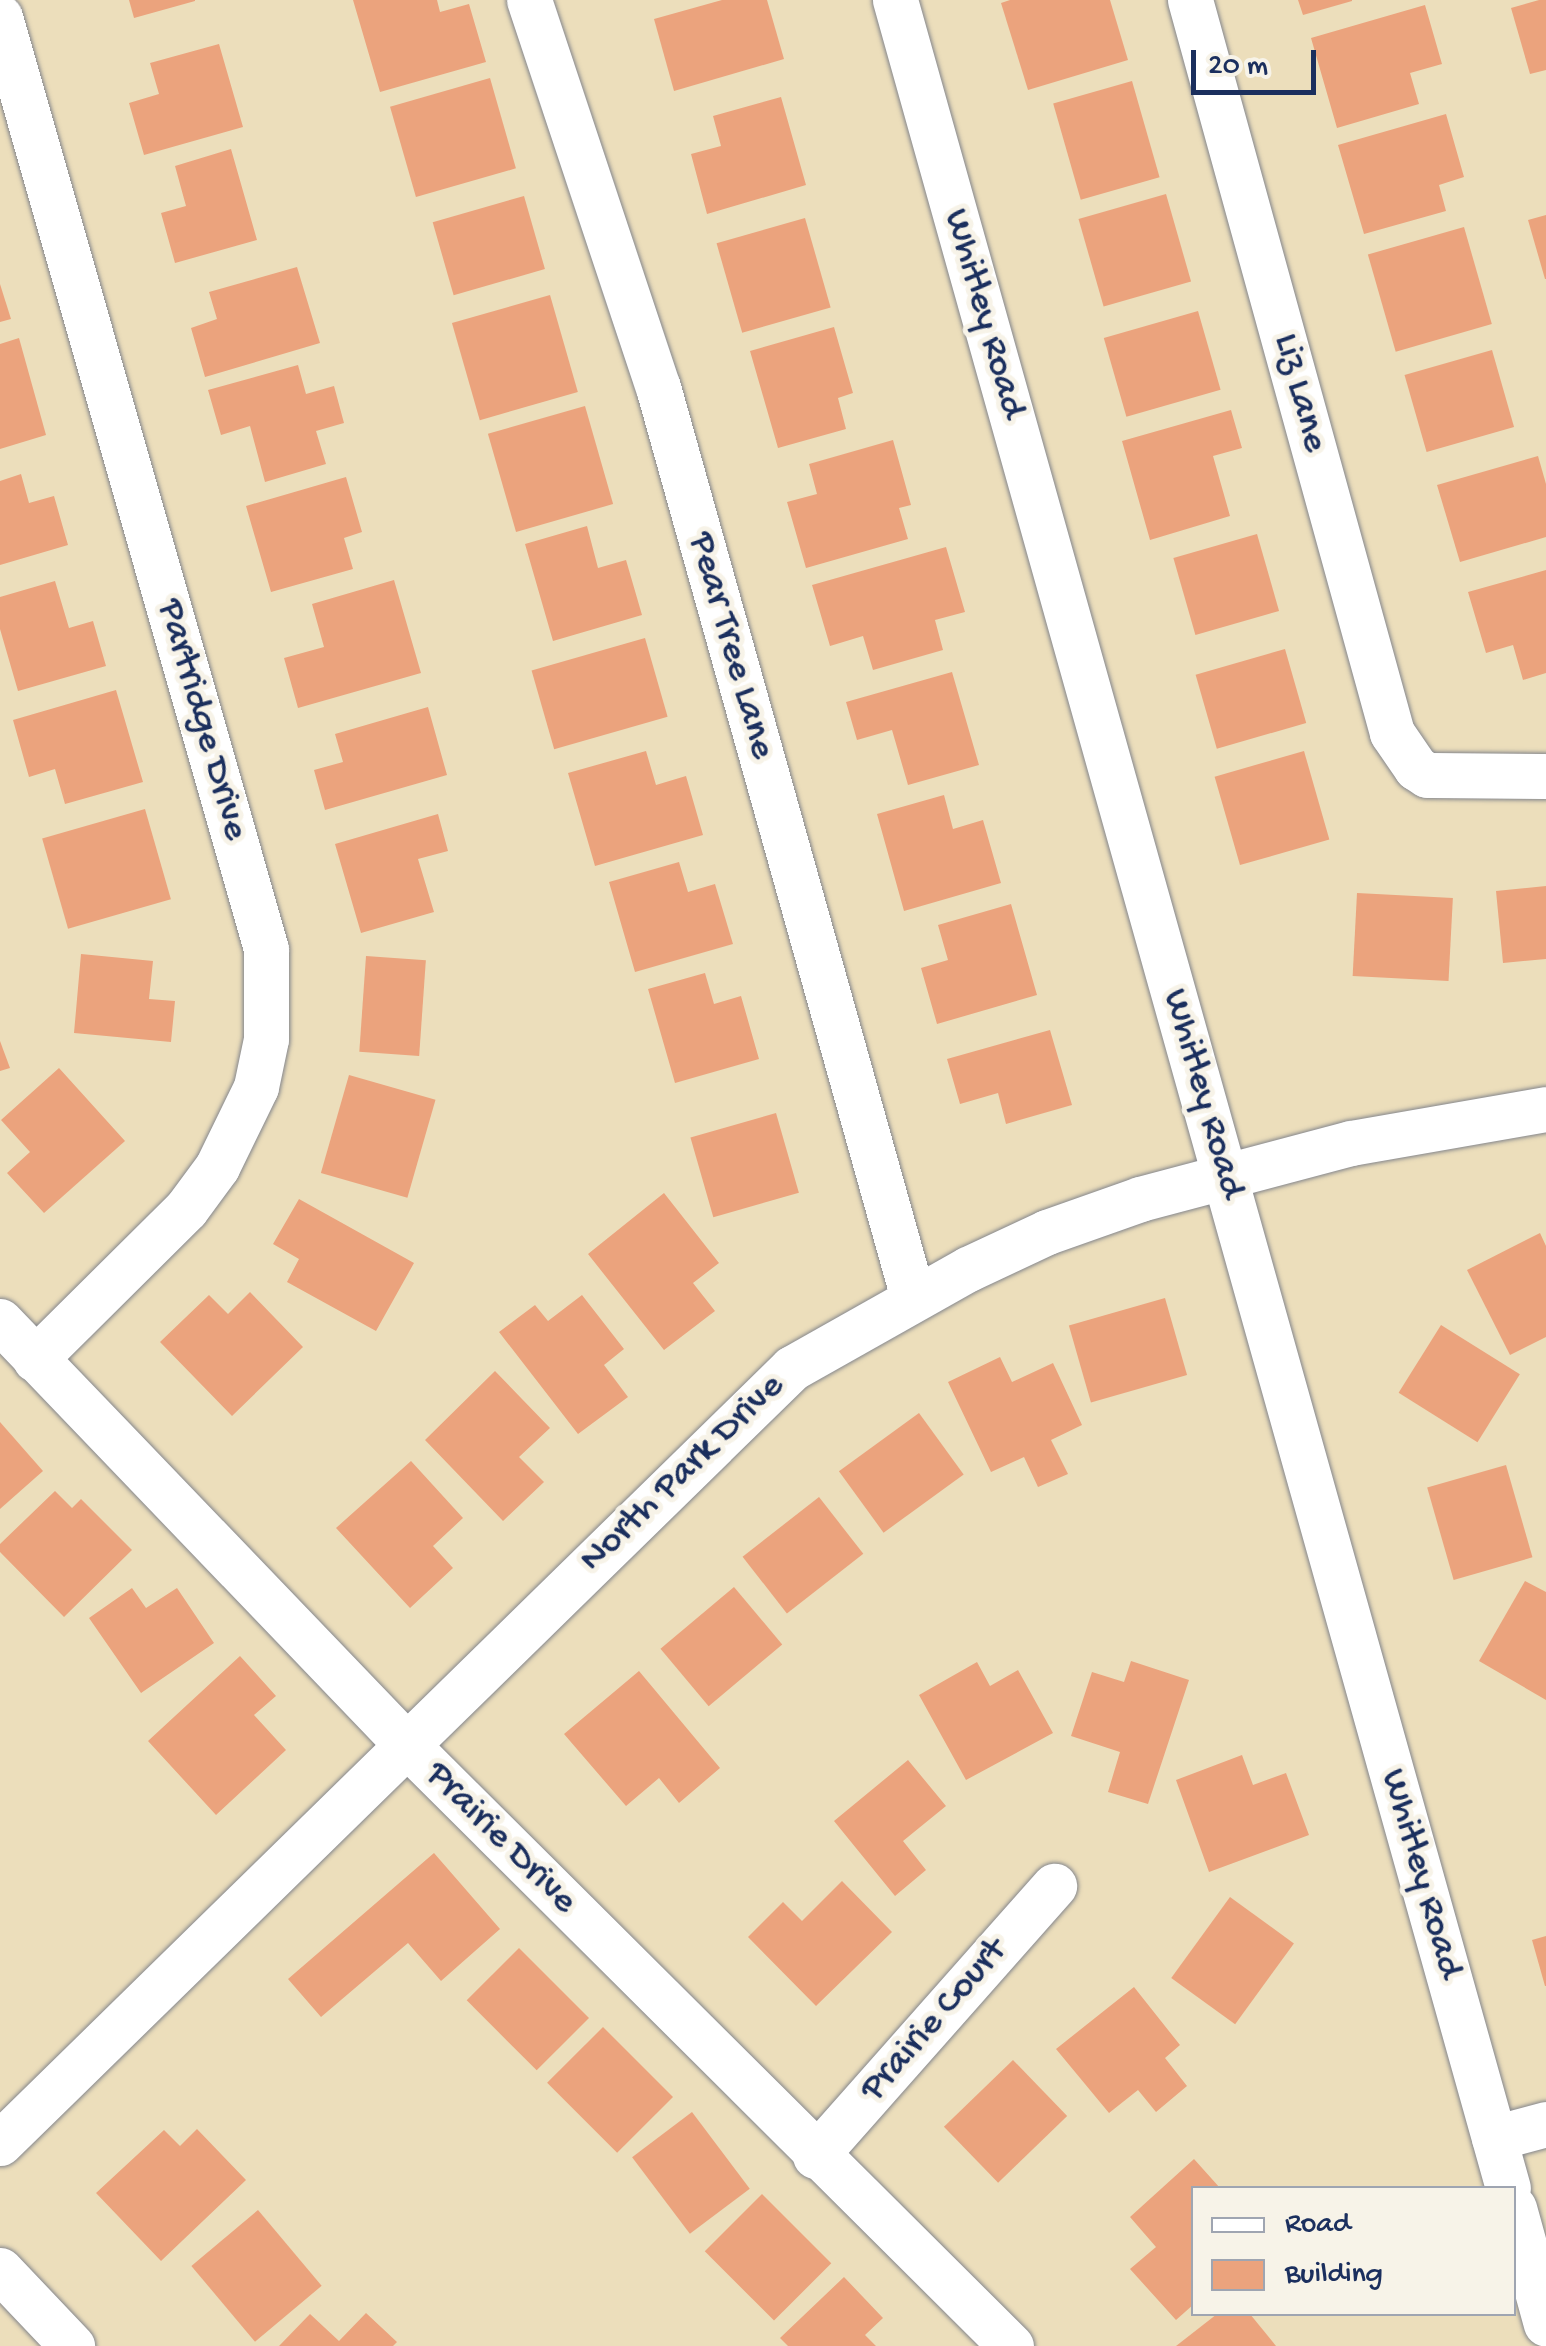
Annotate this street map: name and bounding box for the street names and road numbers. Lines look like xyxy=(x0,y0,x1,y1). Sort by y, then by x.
street label: Whitley Road xyxy=(931,204,1035,424)
street label: Liz Lane xyxy=(1261,329,1337,457)
street label: Pear Tree Lane xyxy=(676,528,784,764)
street label: Partridge Drive xyxy=(145,595,257,845)
street label: Whitley Road xyxy=(1150,984,1254,1204)
street label: North Park Drive xyxy=(571,1365,795,1583)
street label: Prairie Drive xyxy=(414,1753,586,1925)
street label: Whitley Road xyxy=(1368,1764,1472,1984)
street label: Prairie Court xyxy=(852,1930,1018,2112)

